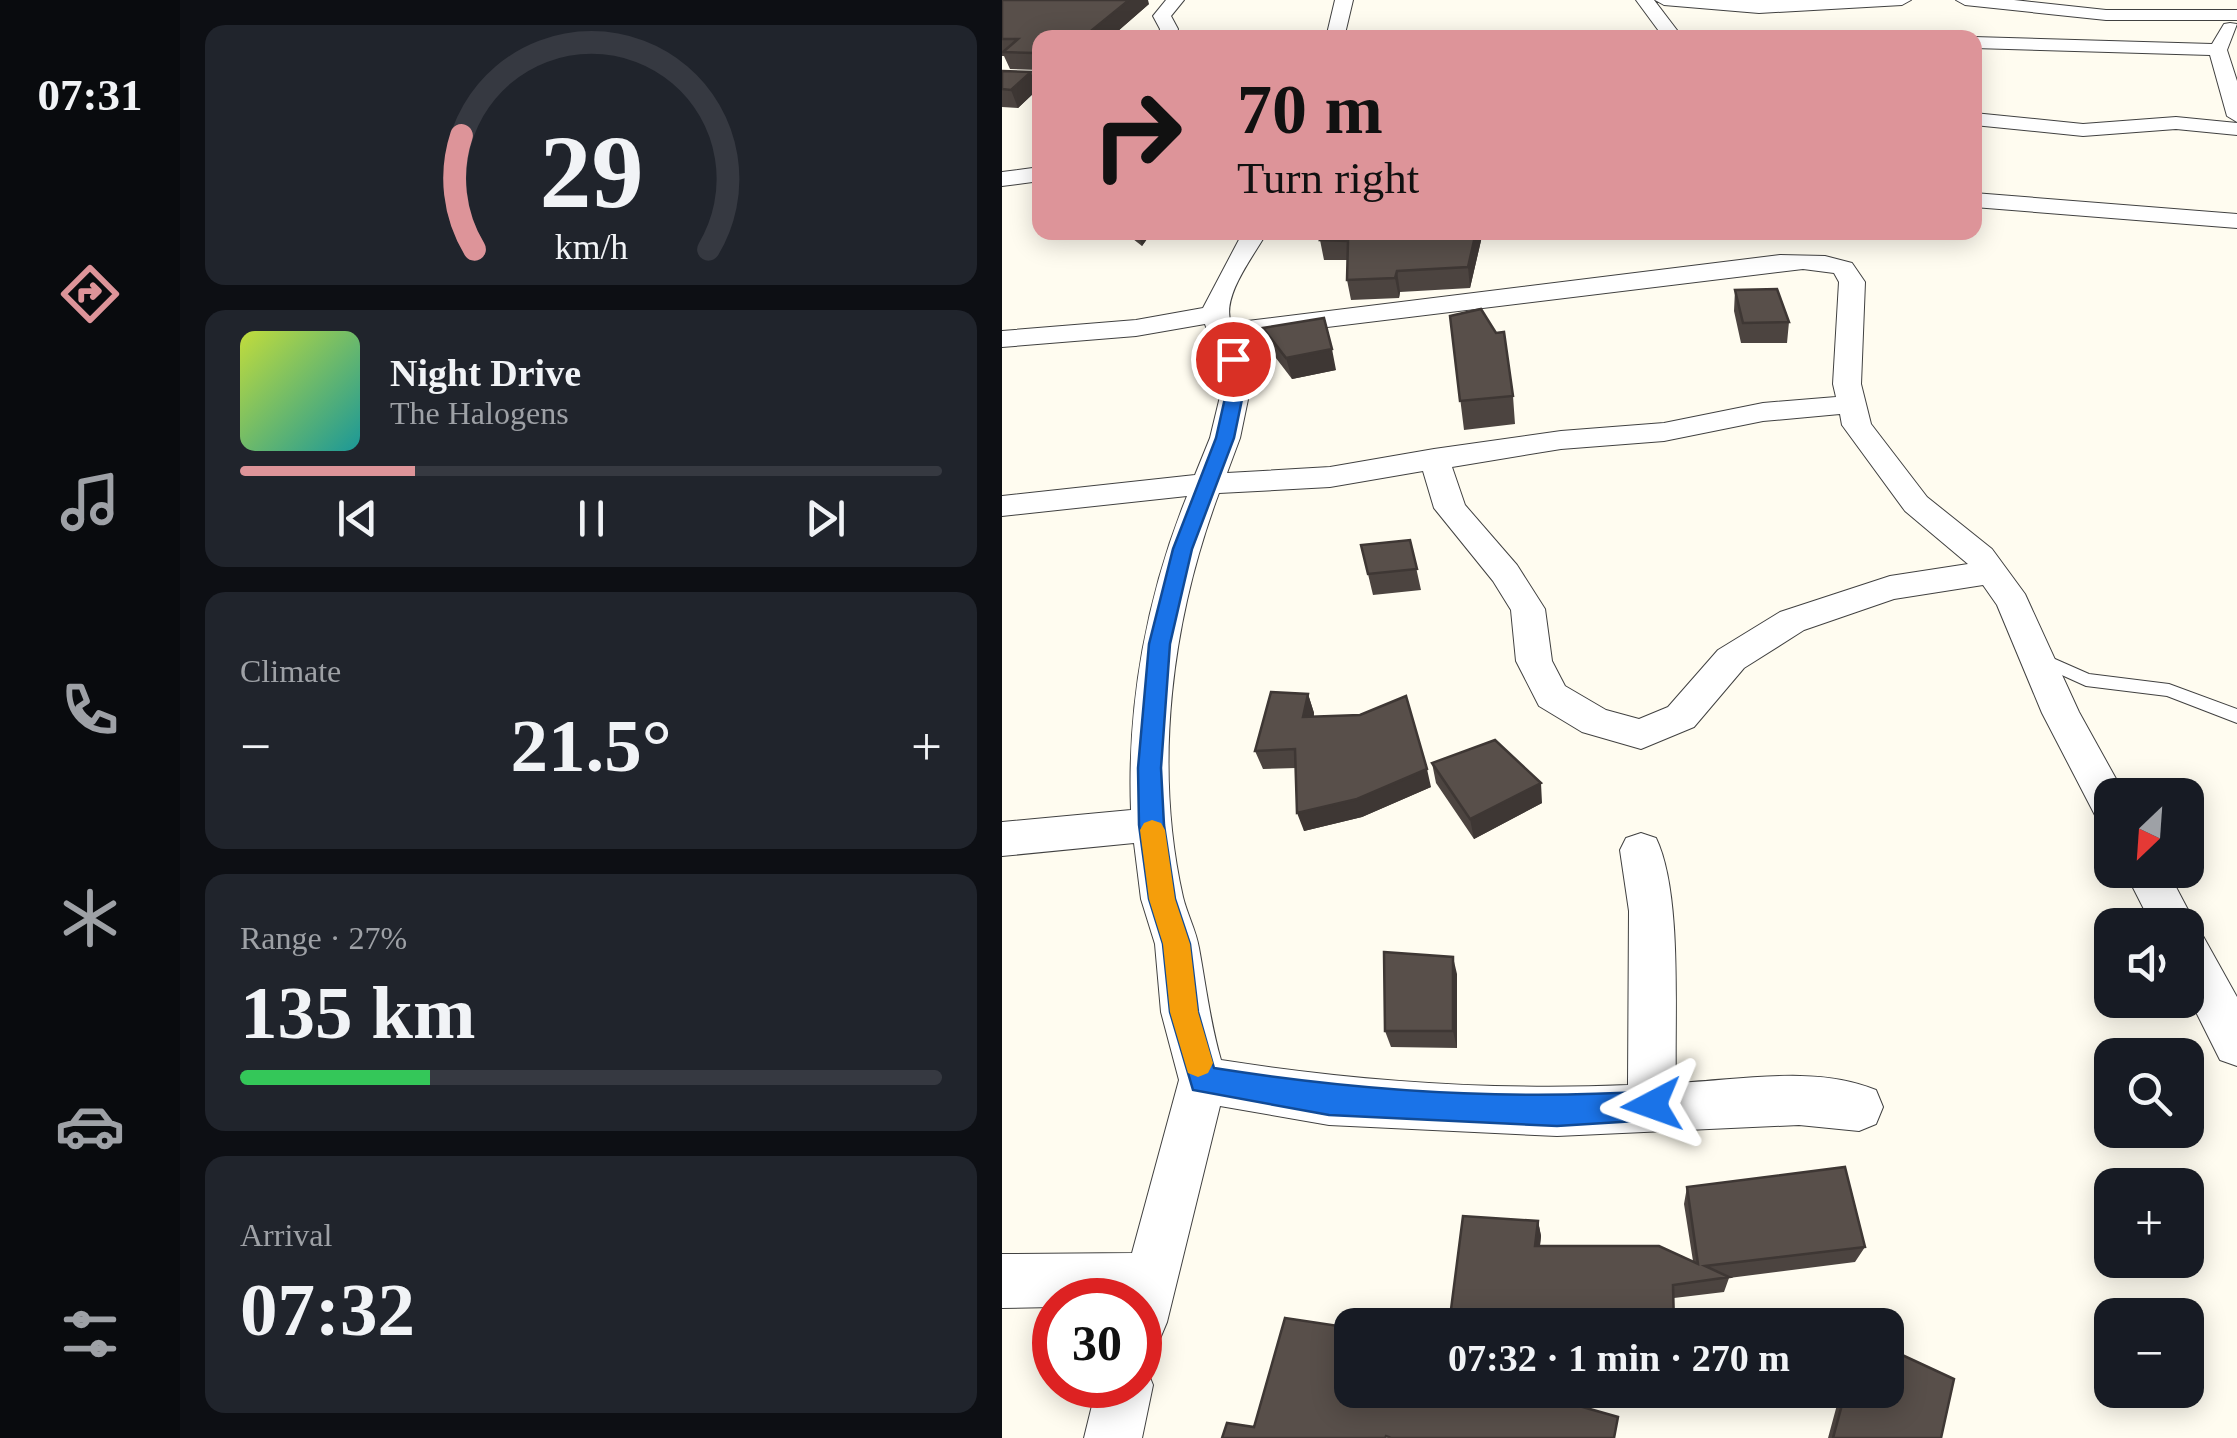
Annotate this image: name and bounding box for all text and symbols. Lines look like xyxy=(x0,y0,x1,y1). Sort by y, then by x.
text: 07:31 xyxy=(38,70,143,120)
icon: right xyxy=(1072,70,1202,200)
text: 70 m xyxy=(1237,71,1383,148)
text: 29 xyxy=(539,114,643,229)
text: Turn right xyxy=(1237,153,1419,203)
text: km/h xyxy=(554,227,628,267)
icon: directions xyxy=(55,259,125,329)
pin xyxy=(1191,317,1276,402)
icon: arrive xyxy=(1206,332,1261,387)
text: Night Drive xyxy=(390,352,581,394)
text: The Halogens xyxy=(390,395,569,431)
icon: music xyxy=(55,467,125,537)
icon: previous xyxy=(330,491,385,546)
icon: pause xyxy=(564,491,619,546)
icon: next xyxy=(798,491,853,546)
text: Climate xyxy=(240,653,341,689)
icon: phone xyxy=(55,675,125,745)
text: 21.5° xyxy=(510,704,672,787)
text: − xyxy=(240,716,271,777)
text: + xyxy=(911,716,942,777)
north arrow xyxy=(2094,778,2204,888)
map controls xyxy=(2094,778,2204,1408)
icon: climate xyxy=(55,883,125,953)
button: sound xyxy=(2094,908,2204,1018)
text: Range · 27% xyxy=(240,920,407,956)
text: 135 km xyxy=(240,971,475,1054)
button: search xyxy=(2094,1038,2204,1148)
position arrow xyxy=(1600,1053,1704,1157)
icon: car xyxy=(55,1091,125,1161)
button: + xyxy=(2094,1168,2204,1278)
text: Arrival xyxy=(240,1217,332,1253)
text: 07:32 xyxy=(240,1268,415,1351)
speed limit sign: 30 xyxy=(1032,1278,1162,1408)
button: − xyxy=(2094,1298,2204,1408)
icon: filters xyxy=(55,1299,125,1369)
text: 07:32 · 1 min · 270 m xyxy=(1448,1337,1790,1379)

